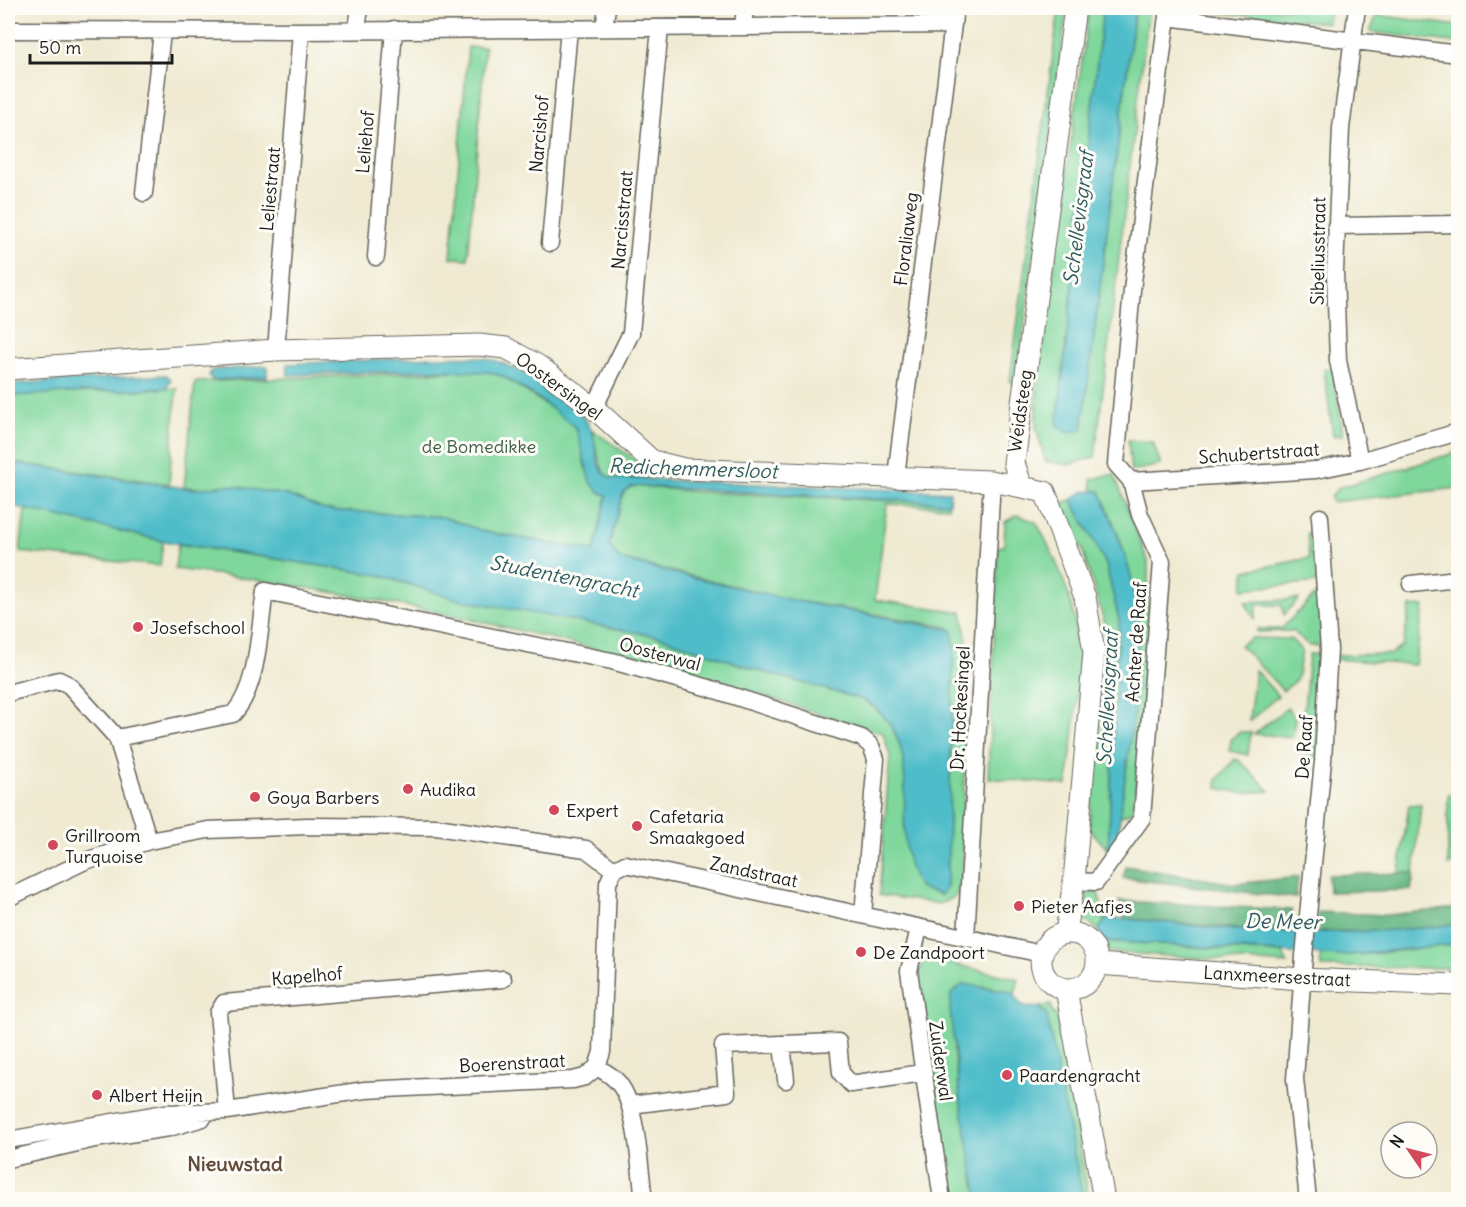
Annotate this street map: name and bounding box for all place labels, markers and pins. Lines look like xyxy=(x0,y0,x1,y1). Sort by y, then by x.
place label: Josefschool xyxy=(150,616,245,639)
marker: Josefschool xyxy=(131,620,145,634)
place label: Audika xyxy=(420,778,476,801)
marker: Audika xyxy=(401,782,415,796)
place label: Goya Barbers xyxy=(267,786,379,809)
marker: Goya Barbers xyxy=(248,790,262,804)
place label: Expert xyxy=(566,799,619,822)
marker: Expert xyxy=(547,803,561,817)
place label: Cafetaria Smaakgoed xyxy=(649,805,745,849)
marker: Cafetaria Smaakgoed xyxy=(630,819,644,833)
place label: Grillroom Turquoise xyxy=(65,824,143,868)
marker: Grillroom Turquoise xyxy=(46,838,60,852)
place label: Pieter Aafjes xyxy=(1031,895,1132,918)
marker: Pieter Aafjes xyxy=(1012,899,1026,913)
place label: De Zandpoort xyxy=(873,941,985,964)
marker: De Zandpoort xyxy=(854,945,868,959)
place label: Paardengracht xyxy=(1019,1064,1140,1087)
marker: Paardengracht xyxy=(1000,1068,1014,1082)
place label: Albert Heijn xyxy=(109,1084,203,1107)
marker: Albert Heijn xyxy=(90,1088,104,1102)

